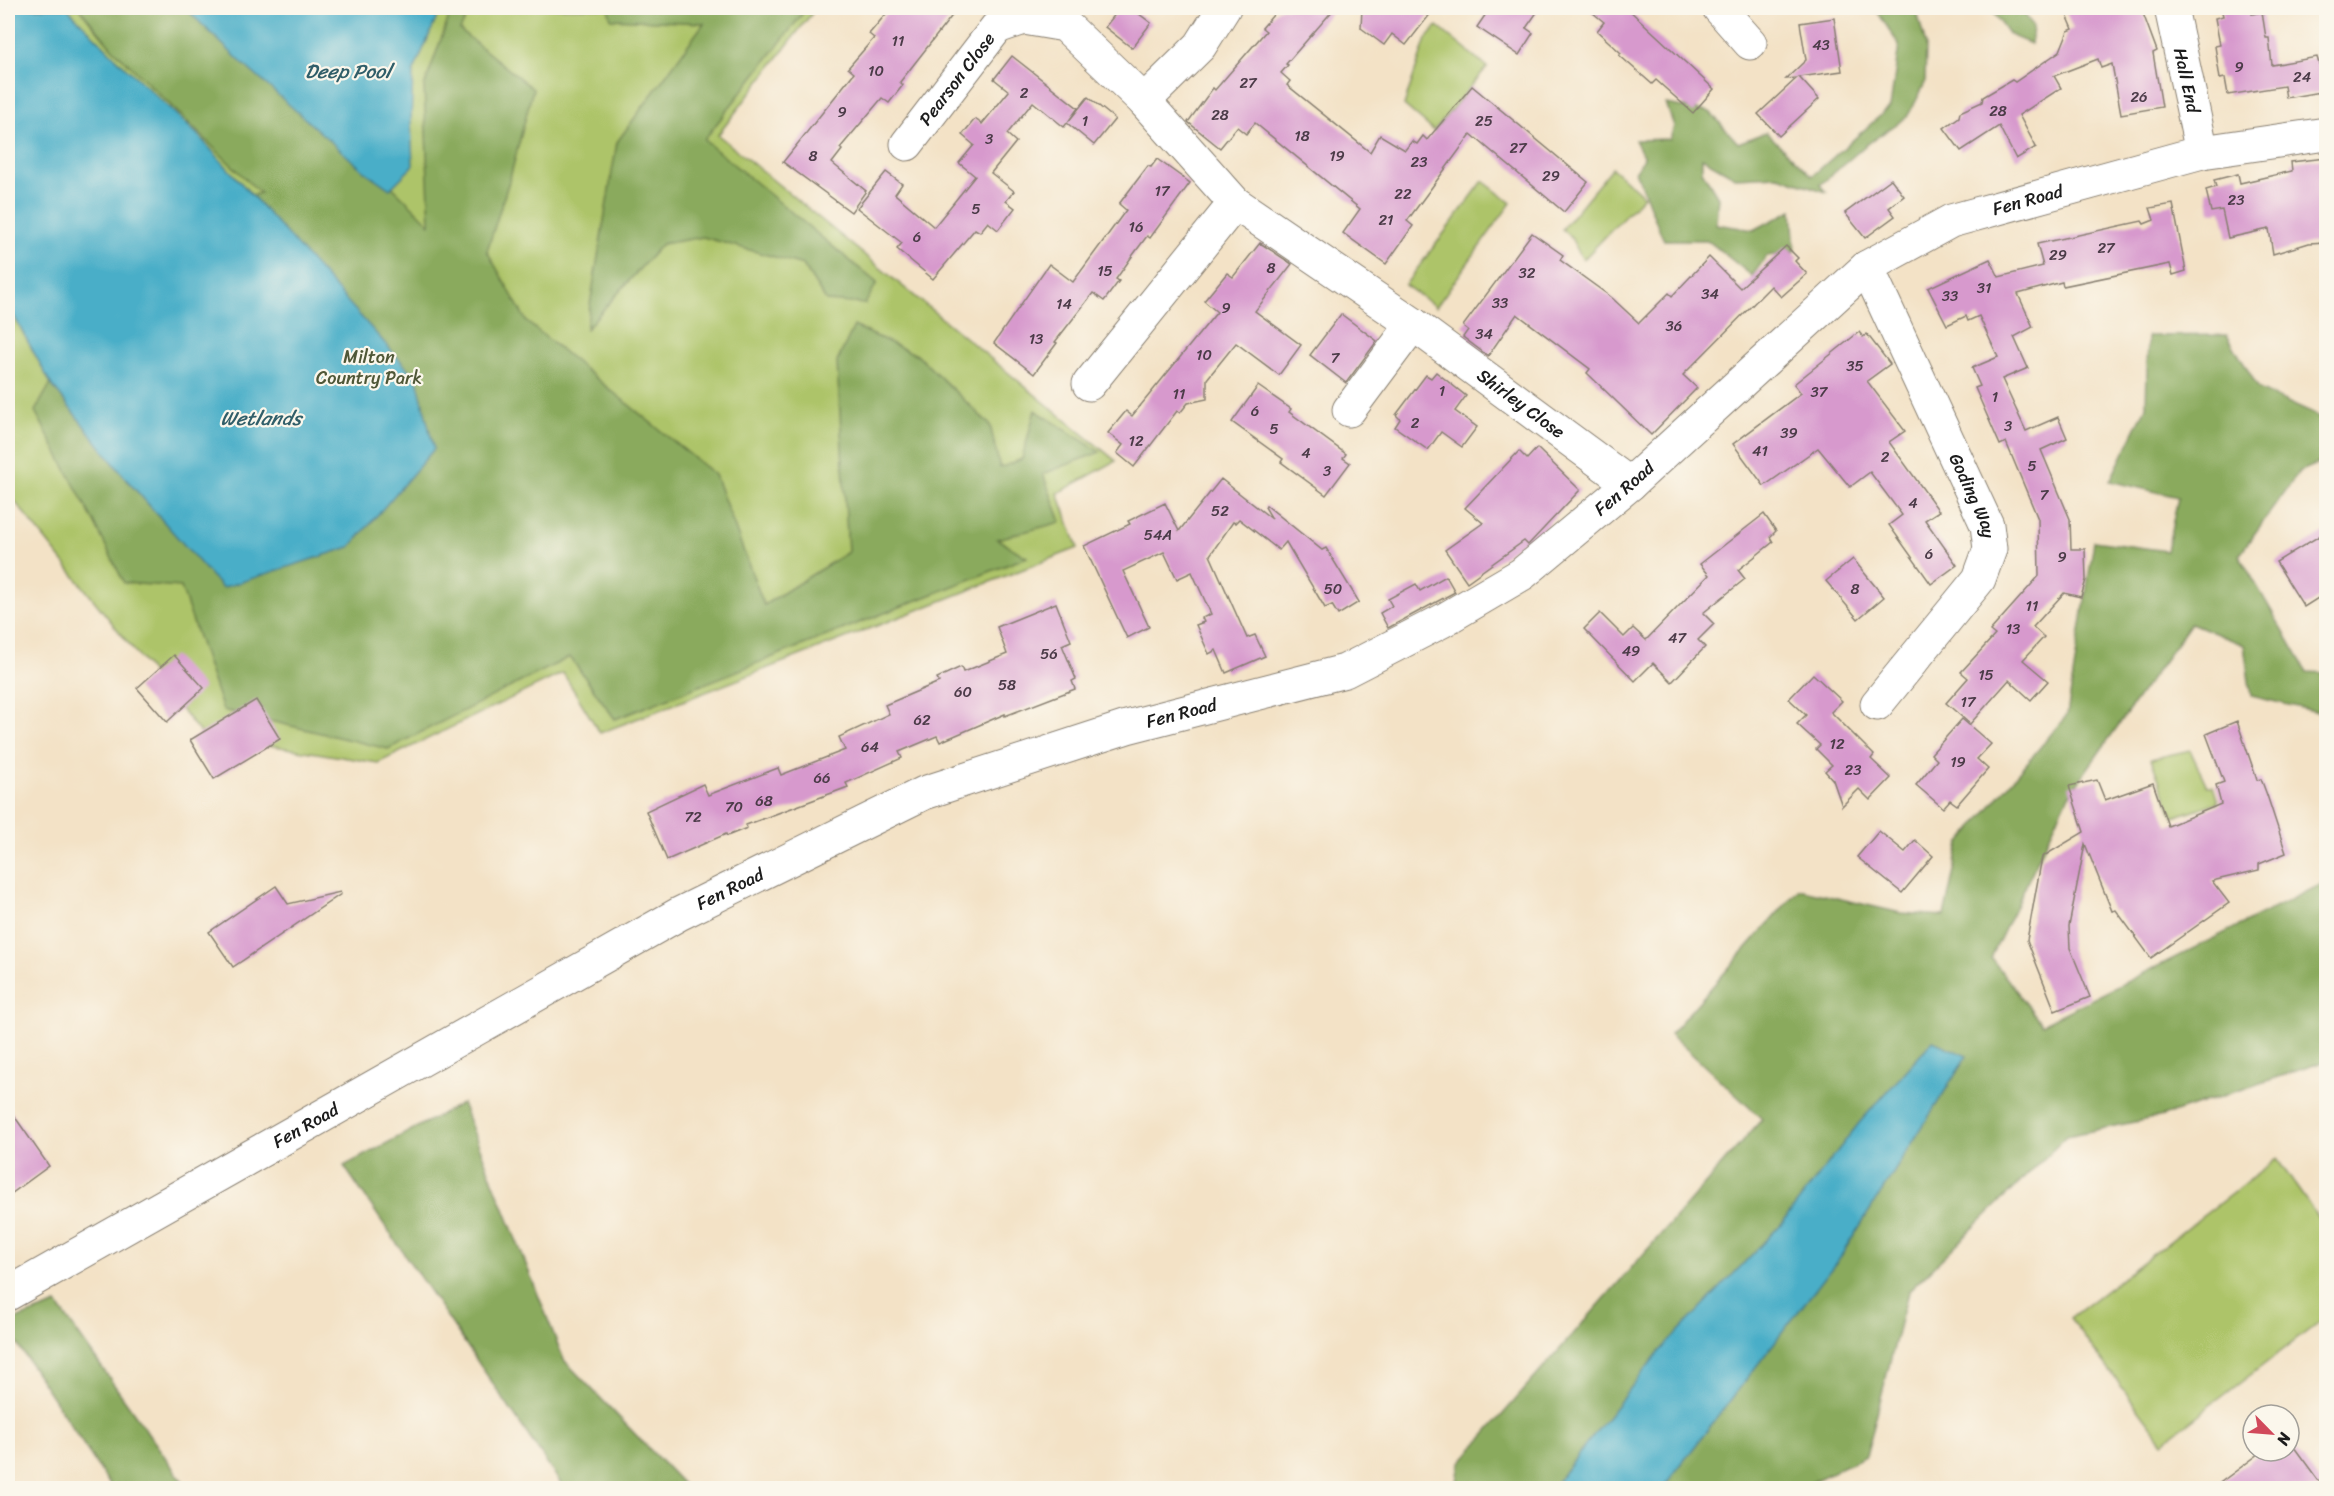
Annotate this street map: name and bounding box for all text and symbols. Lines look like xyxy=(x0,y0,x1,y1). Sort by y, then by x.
street label: Pearson Close xyxy=(910,25,1004,133)
house number: 11 xyxy=(892,28,904,54)
house number: 43 xyxy=(1812,32,1830,58)
street label: Hall End xyxy=(2164,45,2209,117)
water label: Deep Pool xyxy=(305,54,395,89)
house number: 9 xyxy=(2234,54,2244,80)
house number: 10 xyxy=(868,58,884,84)
house number: 24 xyxy=(2293,64,2311,90)
house number: 27 xyxy=(1239,70,1258,96)
house number: 2 xyxy=(1020,80,1029,106)
house number: 26 xyxy=(2130,84,2148,110)
house number: 28 xyxy=(1989,98,2007,124)
house number: 9 xyxy=(837,99,847,125)
house number: 28 xyxy=(1211,102,1229,128)
house number: 1 xyxy=(1082,108,1088,134)
house number: 25 xyxy=(1475,108,1493,134)
house number: 18 xyxy=(1294,123,1310,149)
house number: 3 xyxy=(985,126,993,152)
house number: 27 xyxy=(1509,135,1528,161)
house number: 8 xyxy=(808,143,818,169)
house number: 19 xyxy=(1329,143,1345,169)
house number: 23 xyxy=(1411,149,1427,175)
house number: 29 xyxy=(1542,163,1560,189)
street label: Fen Road xyxy=(1989,175,2068,225)
house number: 17 xyxy=(1154,178,1171,204)
house number: 22 xyxy=(1394,181,1412,207)
house number: 23 xyxy=(2228,187,2244,213)
house number: 5 xyxy=(971,196,981,222)
house number: 21 xyxy=(1378,207,1394,233)
house number: 16 xyxy=(1129,214,1143,240)
house number: 6 xyxy=(913,224,921,250)
house number: 27 xyxy=(2097,235,2116,261)
house number: 29 xyxy=(2049,242,2067,268)
house number: 8 xyxy=(1266,255,1276,281)
house number: 15 xyxy=(1097,258,1113,284)
house number: 32 xyxy=(1519,260,1536,286)
house number: 31 xyxy=(1977,275,1991,301)
house number: 34 xyxy=(1701,281,1719,307)
house number: 33 xyxy=(1942,283,1958,309)
house number: 33 xyxy=(1492,290,1508,316)
house number: 14 xyxy=(1056,291,1072,317)
house number: 9 xyxy=(1221,295,1231,321)
house number: 36 xyxy=(1666,313,1682,339)
house number: 34 xyxy=(1475,321,1493,347)
house number: 13 xyxy=(1029,326,1043,352)
park label: Milton Country Park xyxy=(316,341,422,394)
house number: 10 xyxy=(1196,342,1212,368)
house number: 7 xyxy=(1331,345,1341,371)
house number: 35 xyxy=(1846,353,1864,379)
street label: Shirley Close xyxy=(1470,360,1572,447)
house number: 1 xyxy=(1439,378,1445,404)
house number: 37 xyxy=(1811,379,1829,405)
house number: 11 xyxy=(1173,381,1185,407)
house number: 1 xyxy=(1992,384,1998,410)
house number: 6 xyxy=(1251,398,1259,424)
water label: Wetlands xyxy=(221,401,304,436)
house number: 2 xyxy=(1411,410,1420,436)
house number: 3 xyxy=(2004,413,2012,439)
house number: 5 xyxy=(1269,416,1279,442)
house number: 39 xyxy=(1780,420,1798,446)
house number: 12 xyxy=(1128,428,1144,454)
house number: 41 xyxy=(1752,438,1768,464)
house number: 4 xyxy=(1301,440,1311,466)
house number: 2 xyxy=(1881,444,1890,470)
street label: Goding Way xyxy=(1940,448,2005,540)
street label: Fen Road xyxy=(1586,452,1663,524)
house number: 5 xyxy=(2027,453,2037,479)
house number: 3 xyxy=(1323,458,1331,484)
house number: 7 xyxy=(2040,482,2050,508)
house number: 4 xyxy=(1908,490,1918,516)
house number: 52 xyxy=(1211,498,1229,524)
house number: 54A xyxy=(1144,522,1172,548)
house number: 6 xyxy=(1925,541,1933,567)
house number: 9 xyxy=(2057,544,2067,570)
house number: 50 xyxy=(1324,576,1342,602)
house number: 8 xyxy=(1850,576,1860,602)
house number: 11 xyxy=(2026,593,2038,619)
house number: 13 xyxy=(2006,616,2020,642)
house number: 47 xyxy=(1668,625,1687,651)
house number: 49 xyxy=(1622,638,1640,664)
house number: 56 xyxy=(1040,641,1058,667)
house number: 15 xyxy=(1978,662,1994,688)
house number: 58 xyxy=(998,672,1016,698)
house number: 60 xyxy=(954,679,972,705)
street label: Fen Road xyxy=(1142,688,1222,737)
house number: 17 xyxy=(1960,689,1977,715)
house number: 62 xyxy=(913,707,931,733)
house number: 12 xyxy=(1829,731,1845,757)
house number: 64 xyxy=(861,734,879,760)
house number: 19 xyxy=(1950,749,1966,775)
house number: 23 xyxy=(1845,757,1861,783)
house number: 66 xyxy=(813,765,831,791)
house number: 68 xyxy=(755,788,773,814)
house number: 70 xyxy=(725,794,743,820)
house number: 72 xyxy=(684,804,702,830)
street label: Fen Road xyxy=(691,858,771,919)
street label: Fen Road xyxy=(266,1093,346,1157)
north arrow xyxy=(2241,1403,2301,1463)
text: N xyxy=(2268,1427,2300,1451)

